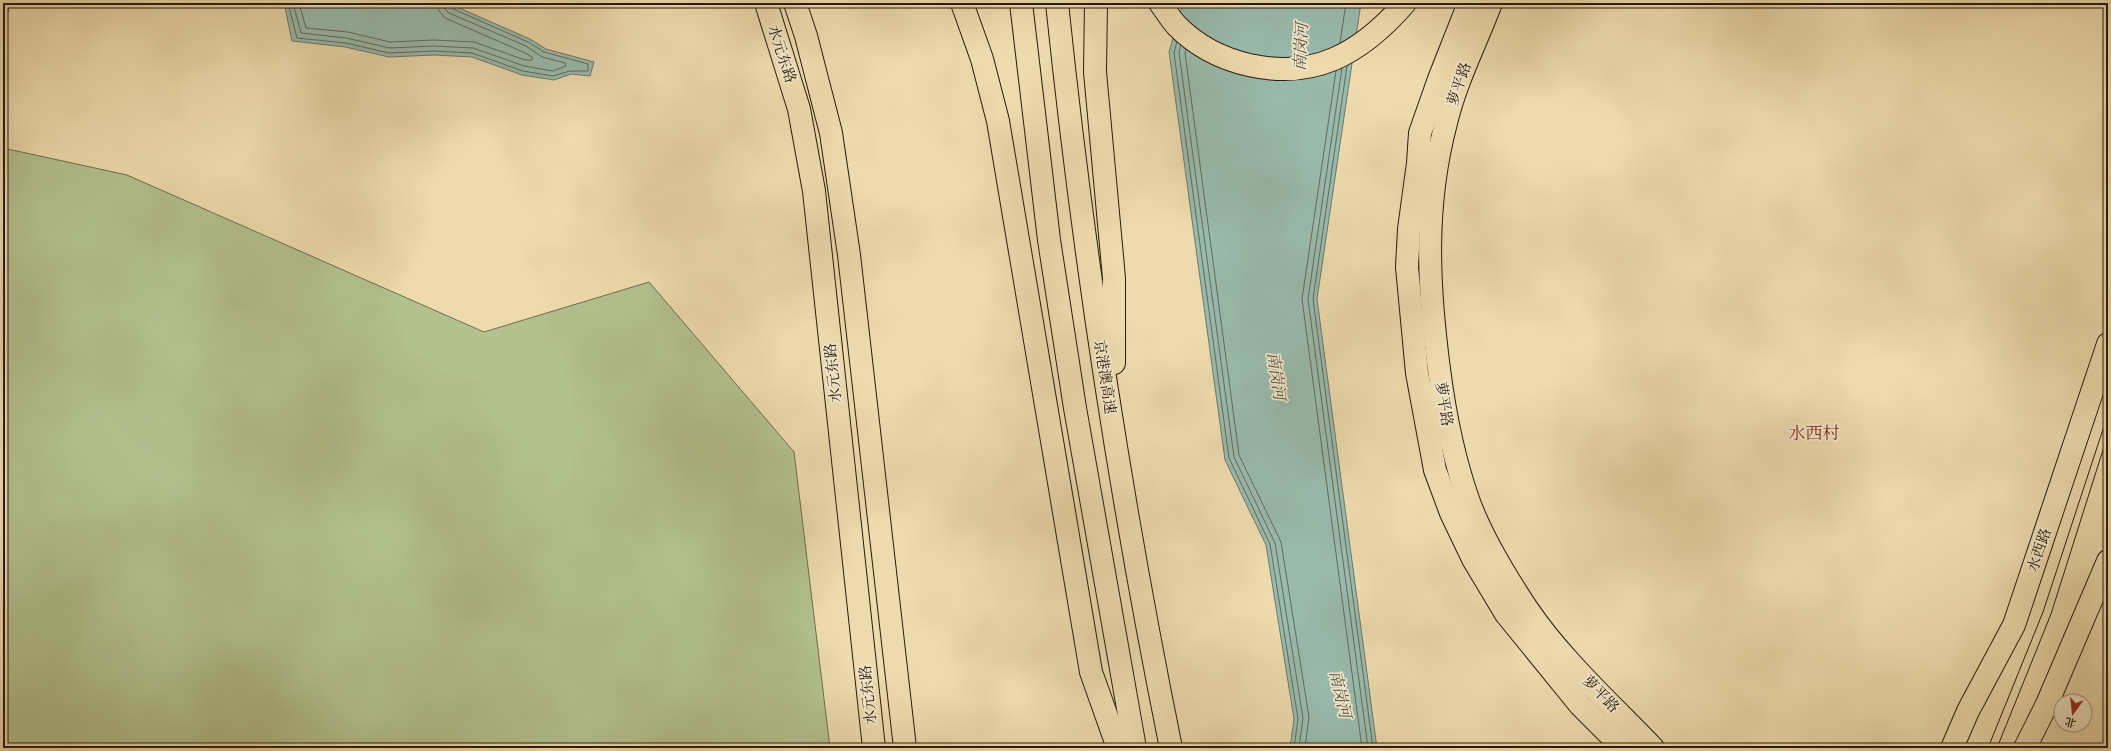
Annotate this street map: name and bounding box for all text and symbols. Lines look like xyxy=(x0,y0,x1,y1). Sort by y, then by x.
water label: 南岗河 xyxy=(1290,20,1315,72)
street label: 水元东路 xyxy=(761,23,800,86)
street label: 萝平路 xyxy=(1443,60,1478,109)
street label: 京港澳高速 xyxy=(1087,339,1120,416)
street label: 水元东路 xyxy=(821,342,848,404)
water label: 南岗河 xyxy=(1260,351,1290,405)
street label: 萝平路 xyxy=(1429,380,1456,428)
district label: 水西村 xyxy=(1789,423,1840,447)
street label: 水西路 xyxy=(2023,526,2058,575)
street label: 水元东路 xyxy=(856,664,883,726)
water label: 南岗河 xyxy=(1322,669,1356,723)
street label: 萝平路 xyxy=(1577,672,1623,719)
north arrow xyxy=(2053,693,2093,733)
text: 北 xyxy=(2063,713,2078,731)

